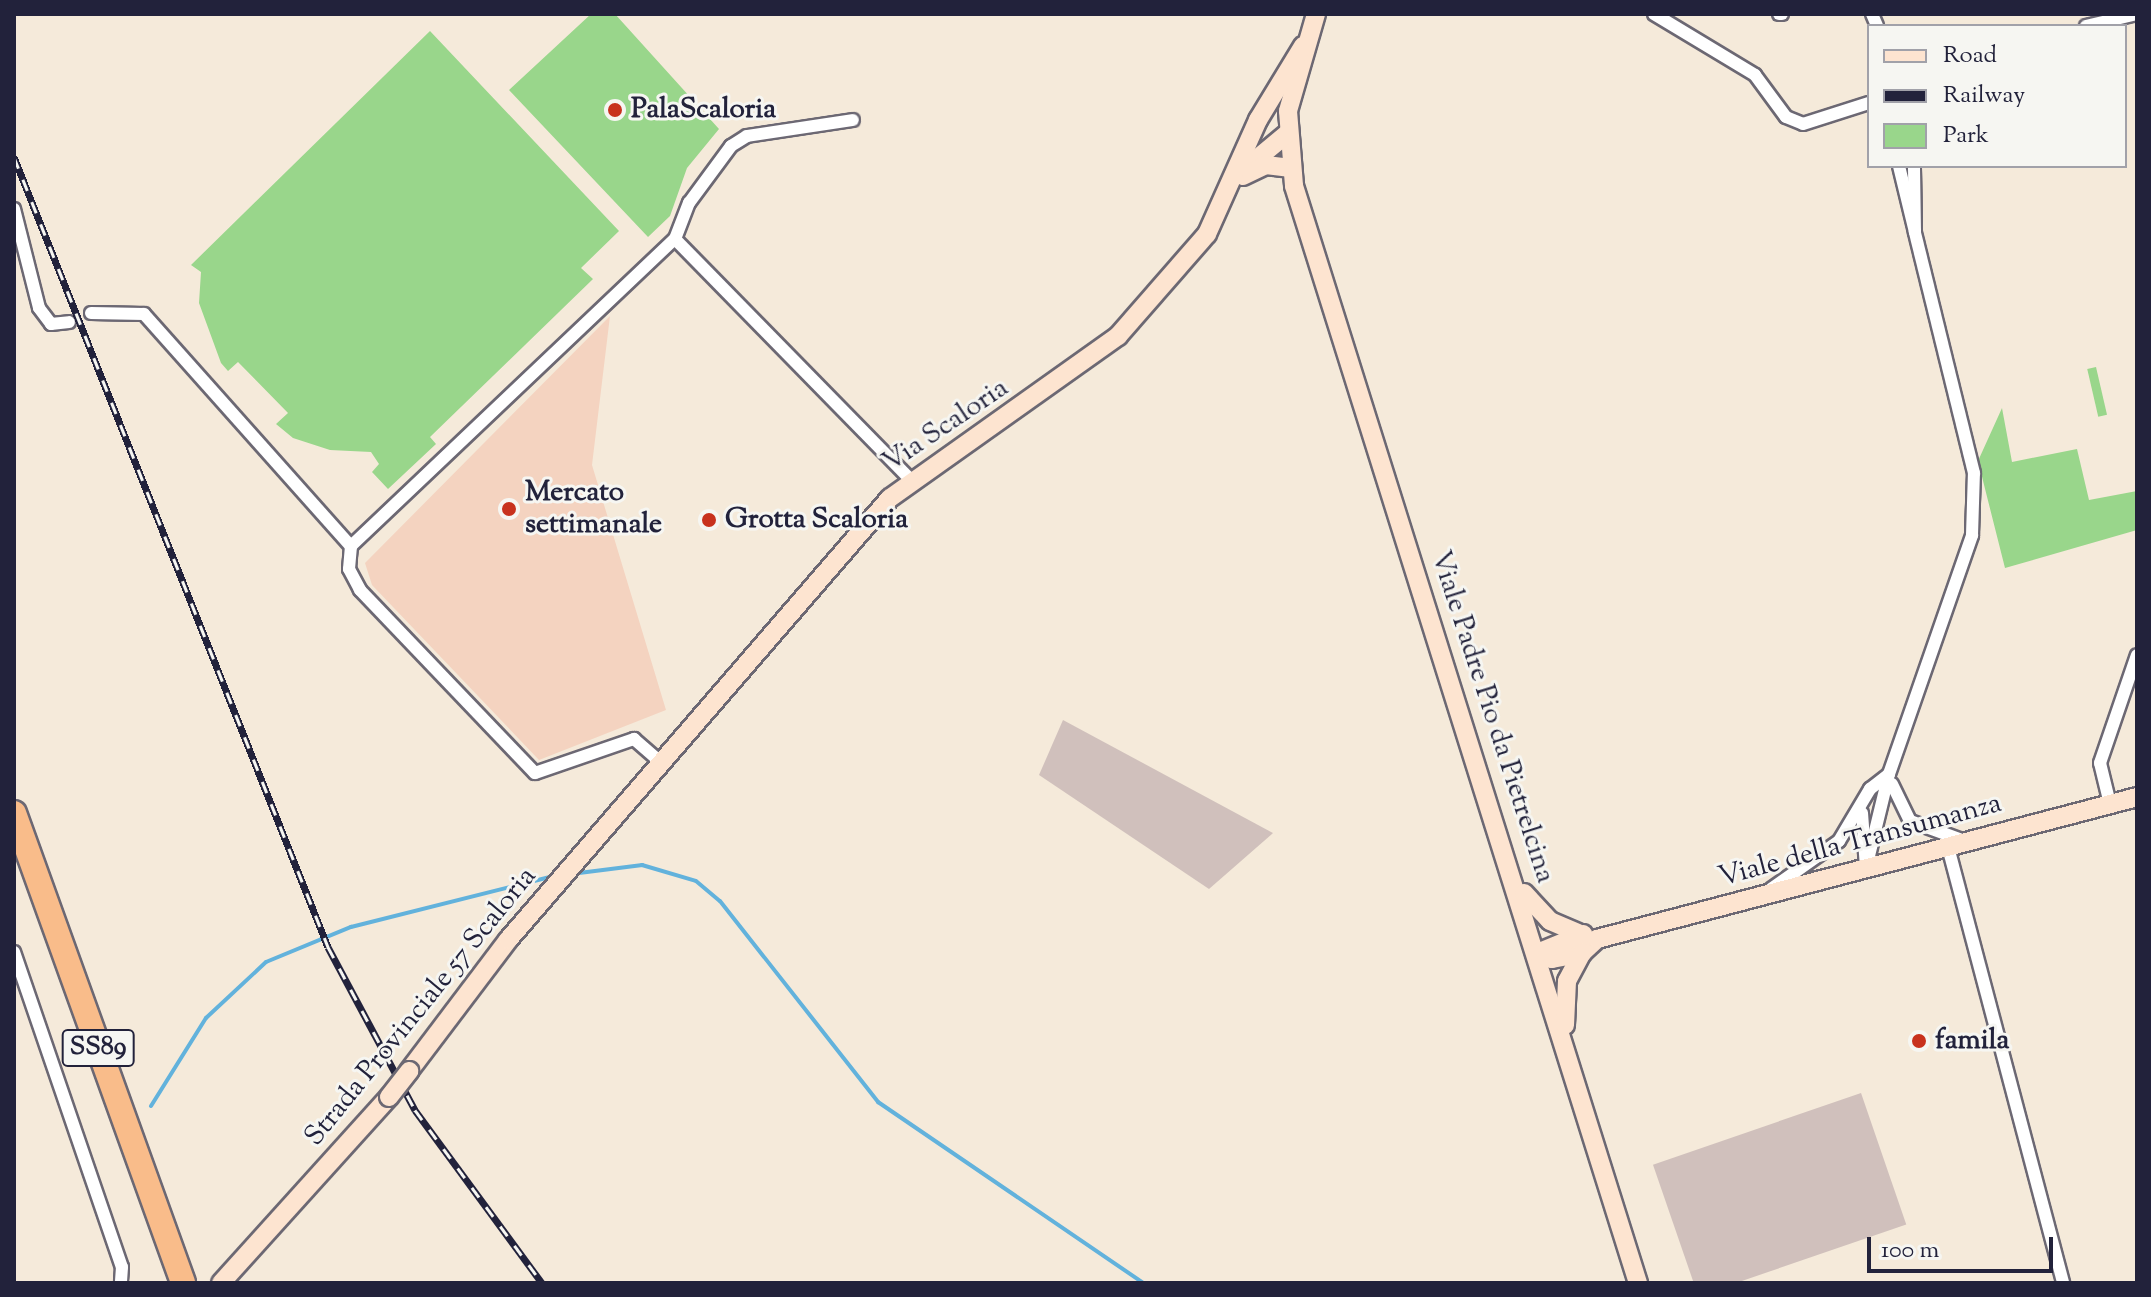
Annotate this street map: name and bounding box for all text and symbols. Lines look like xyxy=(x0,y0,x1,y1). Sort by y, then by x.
legend xyxy=(1867,24,2127,168)
text: Road xyxy=(1943,39,1997,73)
text: Railway xyxy=(1943,79,2025,113)
place label: PalaScaloria xyxy=(631,93,776,127)
marker: PalaScaloria xyxy=(606,101,624,119)
text: Park xyxy=(1943,119,1989,153)
street label: Via Scaloria xyxy=(877,372,1015,480)
place label: Mercato settimanale xyxy=(525,476,662,542)
marker: Mercato settimanale xyxy=(500,500,518,518)
place label: Grotta Scaloria xyxy=(725,503,908,537)
marker: Grotta Scaloria xyxy=(700,511,718,529)
street label: Viale Padre Pio da Pietrelcina xyxy=(1422,547,1562,887)
street label: Viale della Transumanza xyxy=(1715,787,2005,895)
street label: Strada Provinciale 57 Scaloria xyxy=(298,861,544,1153)
place label: famila xyxy=(1935,1024,2009,1058)
road number: SS89 xyxy=(60,1026,136,1070)
marker: famila xyxy=(1910,1032,1928,1050)
scale bar xyxy=(1871,1221,2057,1271)
text: 100 m xyxy=(1881,1234,1939,1268)

